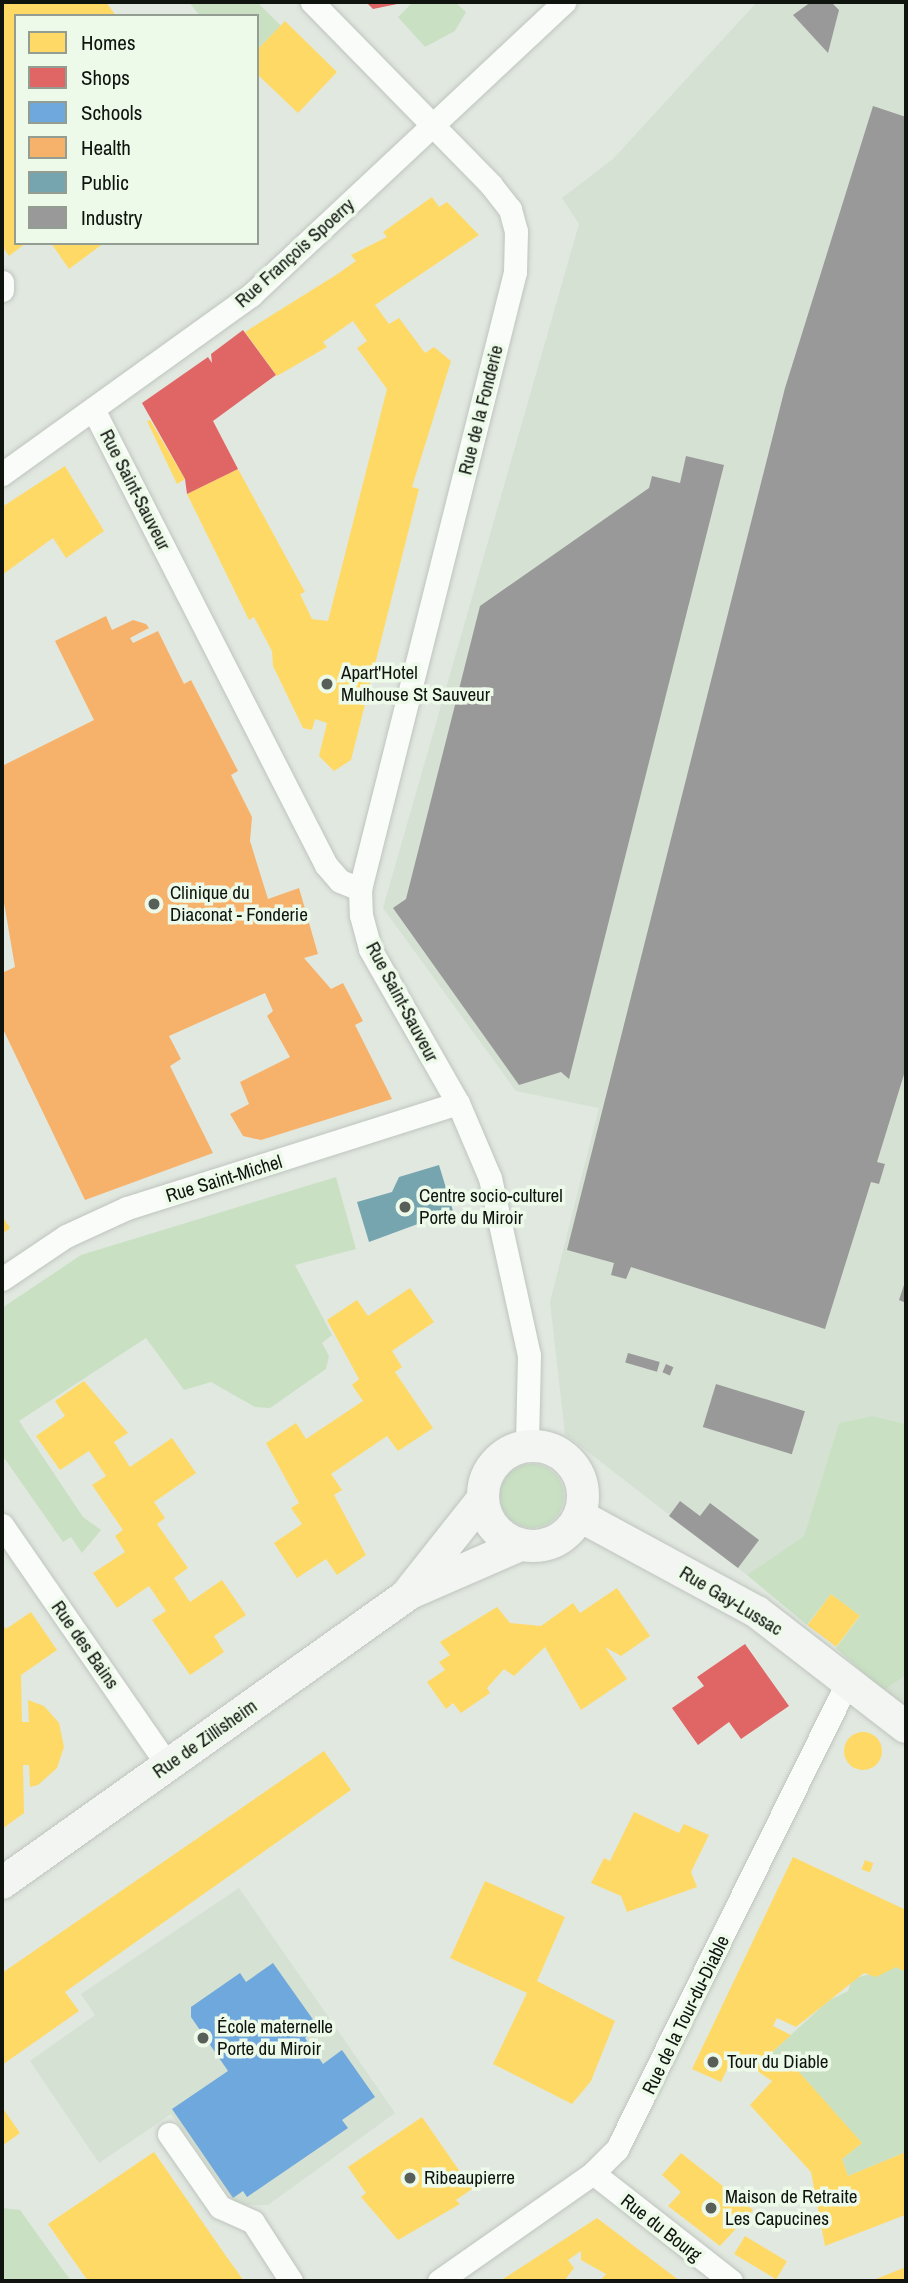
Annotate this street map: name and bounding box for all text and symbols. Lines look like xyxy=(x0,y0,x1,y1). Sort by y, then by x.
legend xyxy=(14,14,259,245)
text: Homes xyxy=(81,28,136,57)
text: Shops xyxy=(81,63,130,92)
text: Schools xyxy=(81,98,142,127)
text: Health xyxy=(81,133,131,162)
text: Public xyxy=(81,168,129,197)
street label: Rue François Spoerry xyxy=(231,194,359,312)
text: Industry xyxy=(81,203,142,232)
street label: Rue de la Fonderie xyxy=(454,343,508,477)
street label: Rue Saint-Sauveur xyxy=(95,426,175,554)
place label: Apart'Hotel Mulhouse St Sauveur xyxy=(341,662,490,706)
marker: Apart'Hotel Mulhouse St Sauveur xyxy=(319,676,335,692)
place label: Clinique du Diaconat - Fonderie xyxy=(170,882,308,926)
marker: Clinique du Diaconat - Fonderie xyxy=(144,894,164,914)
street label: Rue Saint-Sauveur xyxy=(361,938,443,1066)
street label: Rue Saint-Michel xyxy=(163,1151,285,1207)
place label: Centre socio-culturel Porte du Miroir xyxy=(419,1185,563,1229)
marker: Centre socio-culturel Porte du Miroir xyxy=(397,1199,413,1215)
street label: Rue Gay-Lussac xyxy=(675,1561,787,1641)
street label: Rue des Bains xyxy=(46,1597,124,1693)
street label: Rue de Zillisheim xyxy=(148,1695,262,1783)
street label: Rue de la Tour-du-Diable xyxy=(638,1932,734,2098)
place label: École maternelle Porte du Miroir xyxy=(217,2016,333,2060)
marker: École maternelle Porte du Miroir xyxy=(195,2030,211,2046)
place label: Tour du Diable xyxy=(727,2051,828,2073)
marker: Tour du Diable xyxy=(705,2054,721,2070)
place label: Ribeaupierre xyxy=(424,2167,515,2189)
marker: Ribeaupierre xyxy=(402,2170,418,2186)
place label: Maison de Retraite Les Capucines xyxy=(725,2186,858,2230)
street label: Rue du Bourg xyxy=(616,2189,706,2267)
marker: Maison de Retraite Les Capucines xyxy=(703,2200,719,2216)

